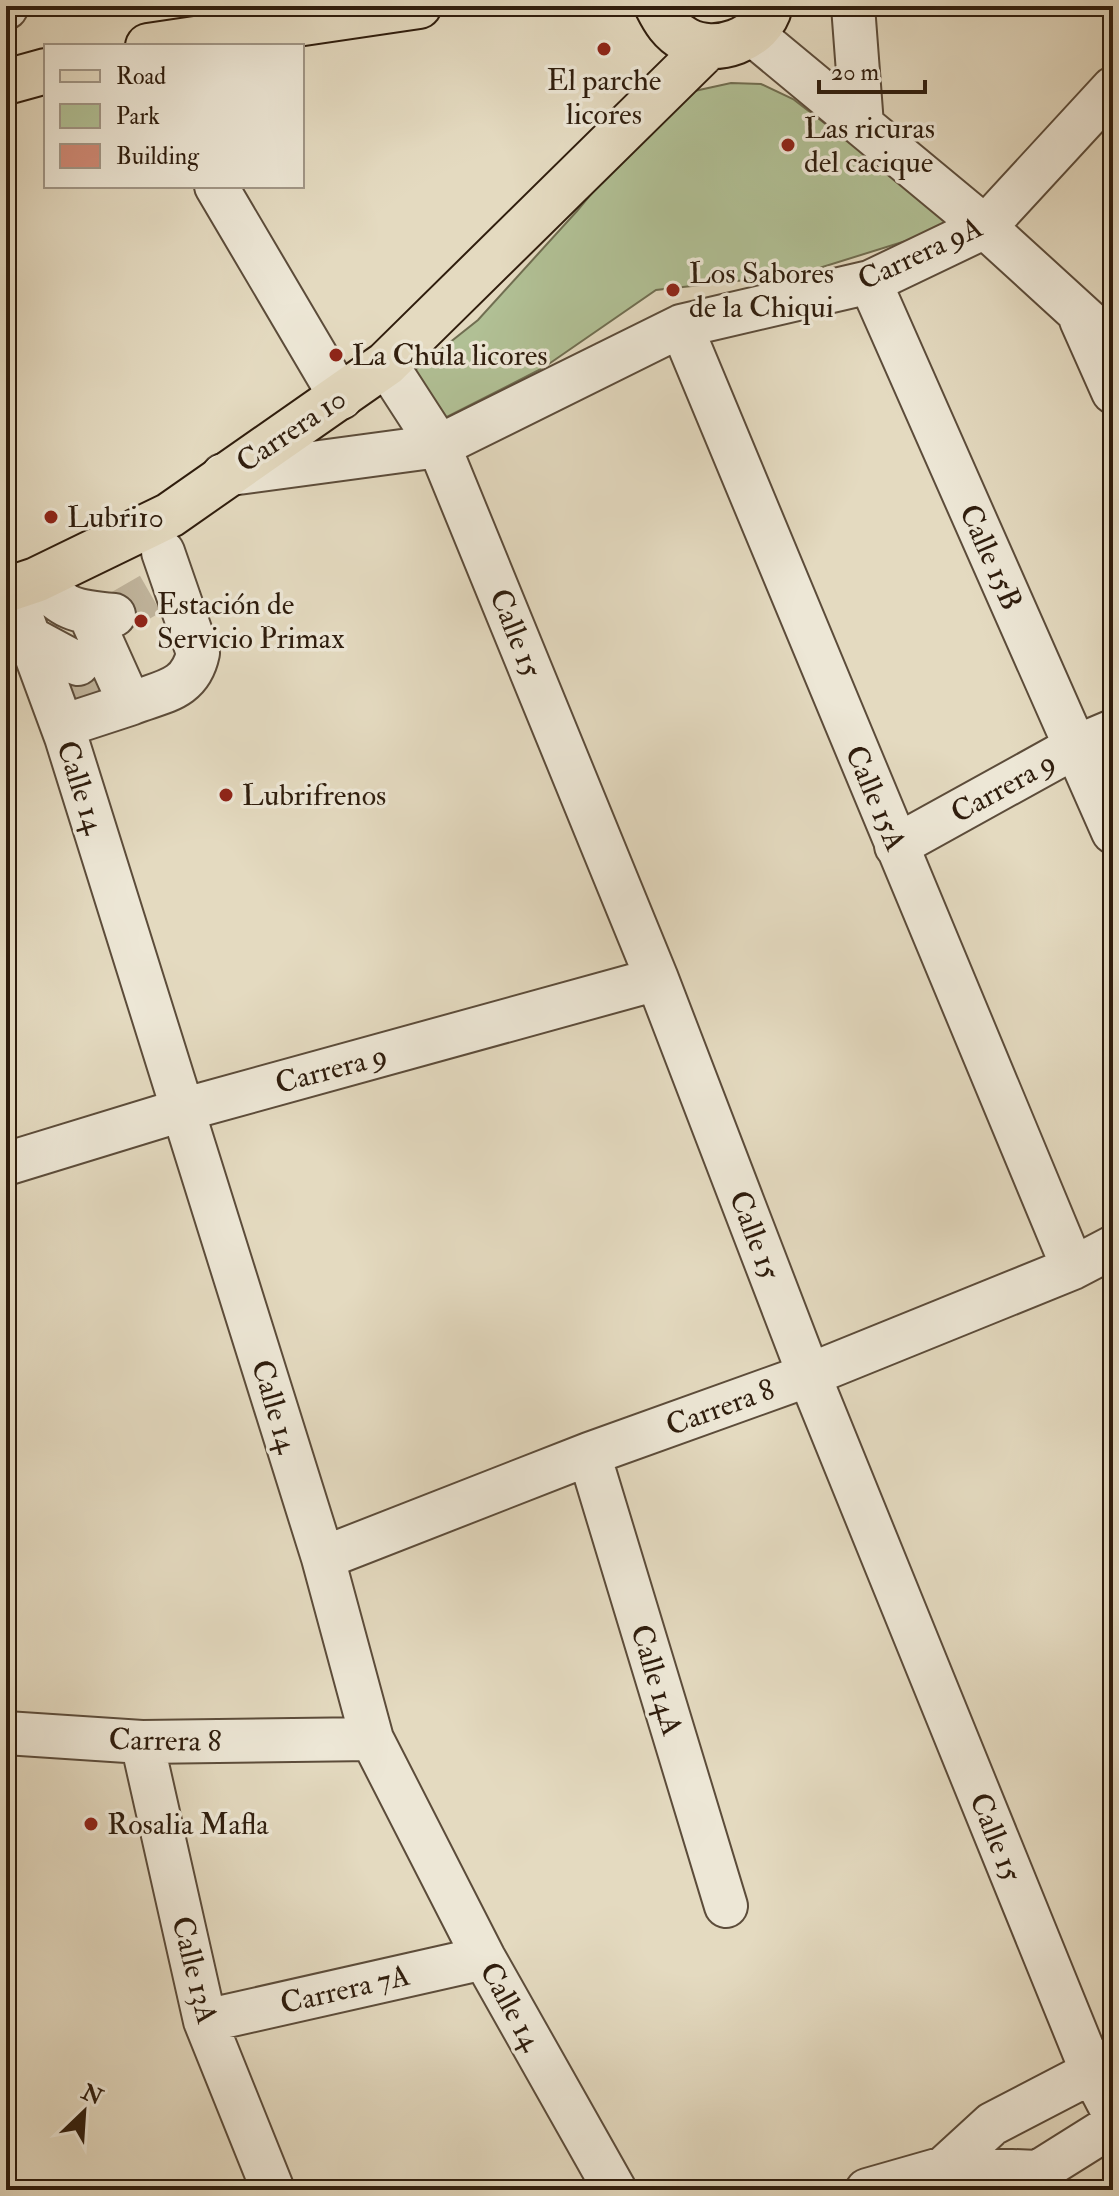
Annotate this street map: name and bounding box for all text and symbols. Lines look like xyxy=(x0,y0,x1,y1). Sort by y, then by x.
marker: El parche licores xyxy=(595,40,613,58)
legend xyxy=(44,44,304,188)
scale bar xyxy=(819,44,925,94)
text: 20 m xyxy=(831,57,880,88)
text: Road xyxy=(116,61,166,92)
place label: El parche licores xyxy=(547,62,661,133)
text: Park xyxy=(116,101,160,132)
place label: Las ricuras del cacique xyxy=(804,110,935,181)
marker: Las ricuras del cacique xyxy=(779,136,797,154)
text: Building xyxy=(116,141,200,172)
street label: Carrera 9A xyxy=(852,209,988,298)
place label: Los Sabores de la Chiqui xyxy=(689,255,834,326)
marker: Los Sabores de la Chiqui xyxy=(664,281,682,299)
place label: La Chula licores xyxy=(352,337,548,374)
marker: La Chula licores xyxy=(327,346,345,364)
street label: Carrera 10 xyxy=(229,380,353,481)
place label: Lubri10 xyxy=(67,499,164,536)
street label: Calle 15B xyxy=(951,499,1030,616)
marker: Lubri10 xyxy=(42,508,60,526)
street label: Calle 15 xyxy=(481,584,550,684)
place label: Estación de Servicio Primax xyxy=(157,586,345,657)
marker: Estación de Servicio Primax xyxy=(132,612,150,630)
street label: Calle 14 xyxy=(48,736,113,840)
street label: Calle 15A xyxy=(837,740,914,857)
street label: Carrera 9 xyxy=(944,744,1062,831)
place label: Lubrifrenos xyxy=(242,777,386,814)
marker: Lubrifrenos xyxy=(217,786,235,804)
street label: Carrera 9 xyxy=(271,1037,391,1102)
street label: Calle 15 xyxy=(721,1186,789,1286)
street label: Calle 14 xyxy=(243,1355,307,1459)
street label: Carrera 8 xyxy=(661,1371,780,1444)
street label: Calle 14A xyxy=(622,1620,691,1740)
street label: Carrera 8 xyxy=(108,1721,222,1760)
street label: Calle 15 xyxy=(961,1788,1030,1888)
place label: Rosalia Mafla xyxy=(107,1806,269,1843)
marker: Rosalia Mafla xyxy=(82,1815,100,1833)
street label: Calle 13A xyxy=(163,1912,226,2028)
street label: Calle 14 xyxy=(471,1956,551,2058)
street label: Carrera 7A xyxy=(277,1957,413,2022)
north arrow xyxy=(44,2072,124,2152)
text: N xyxy=(76,2078,107,2112)

